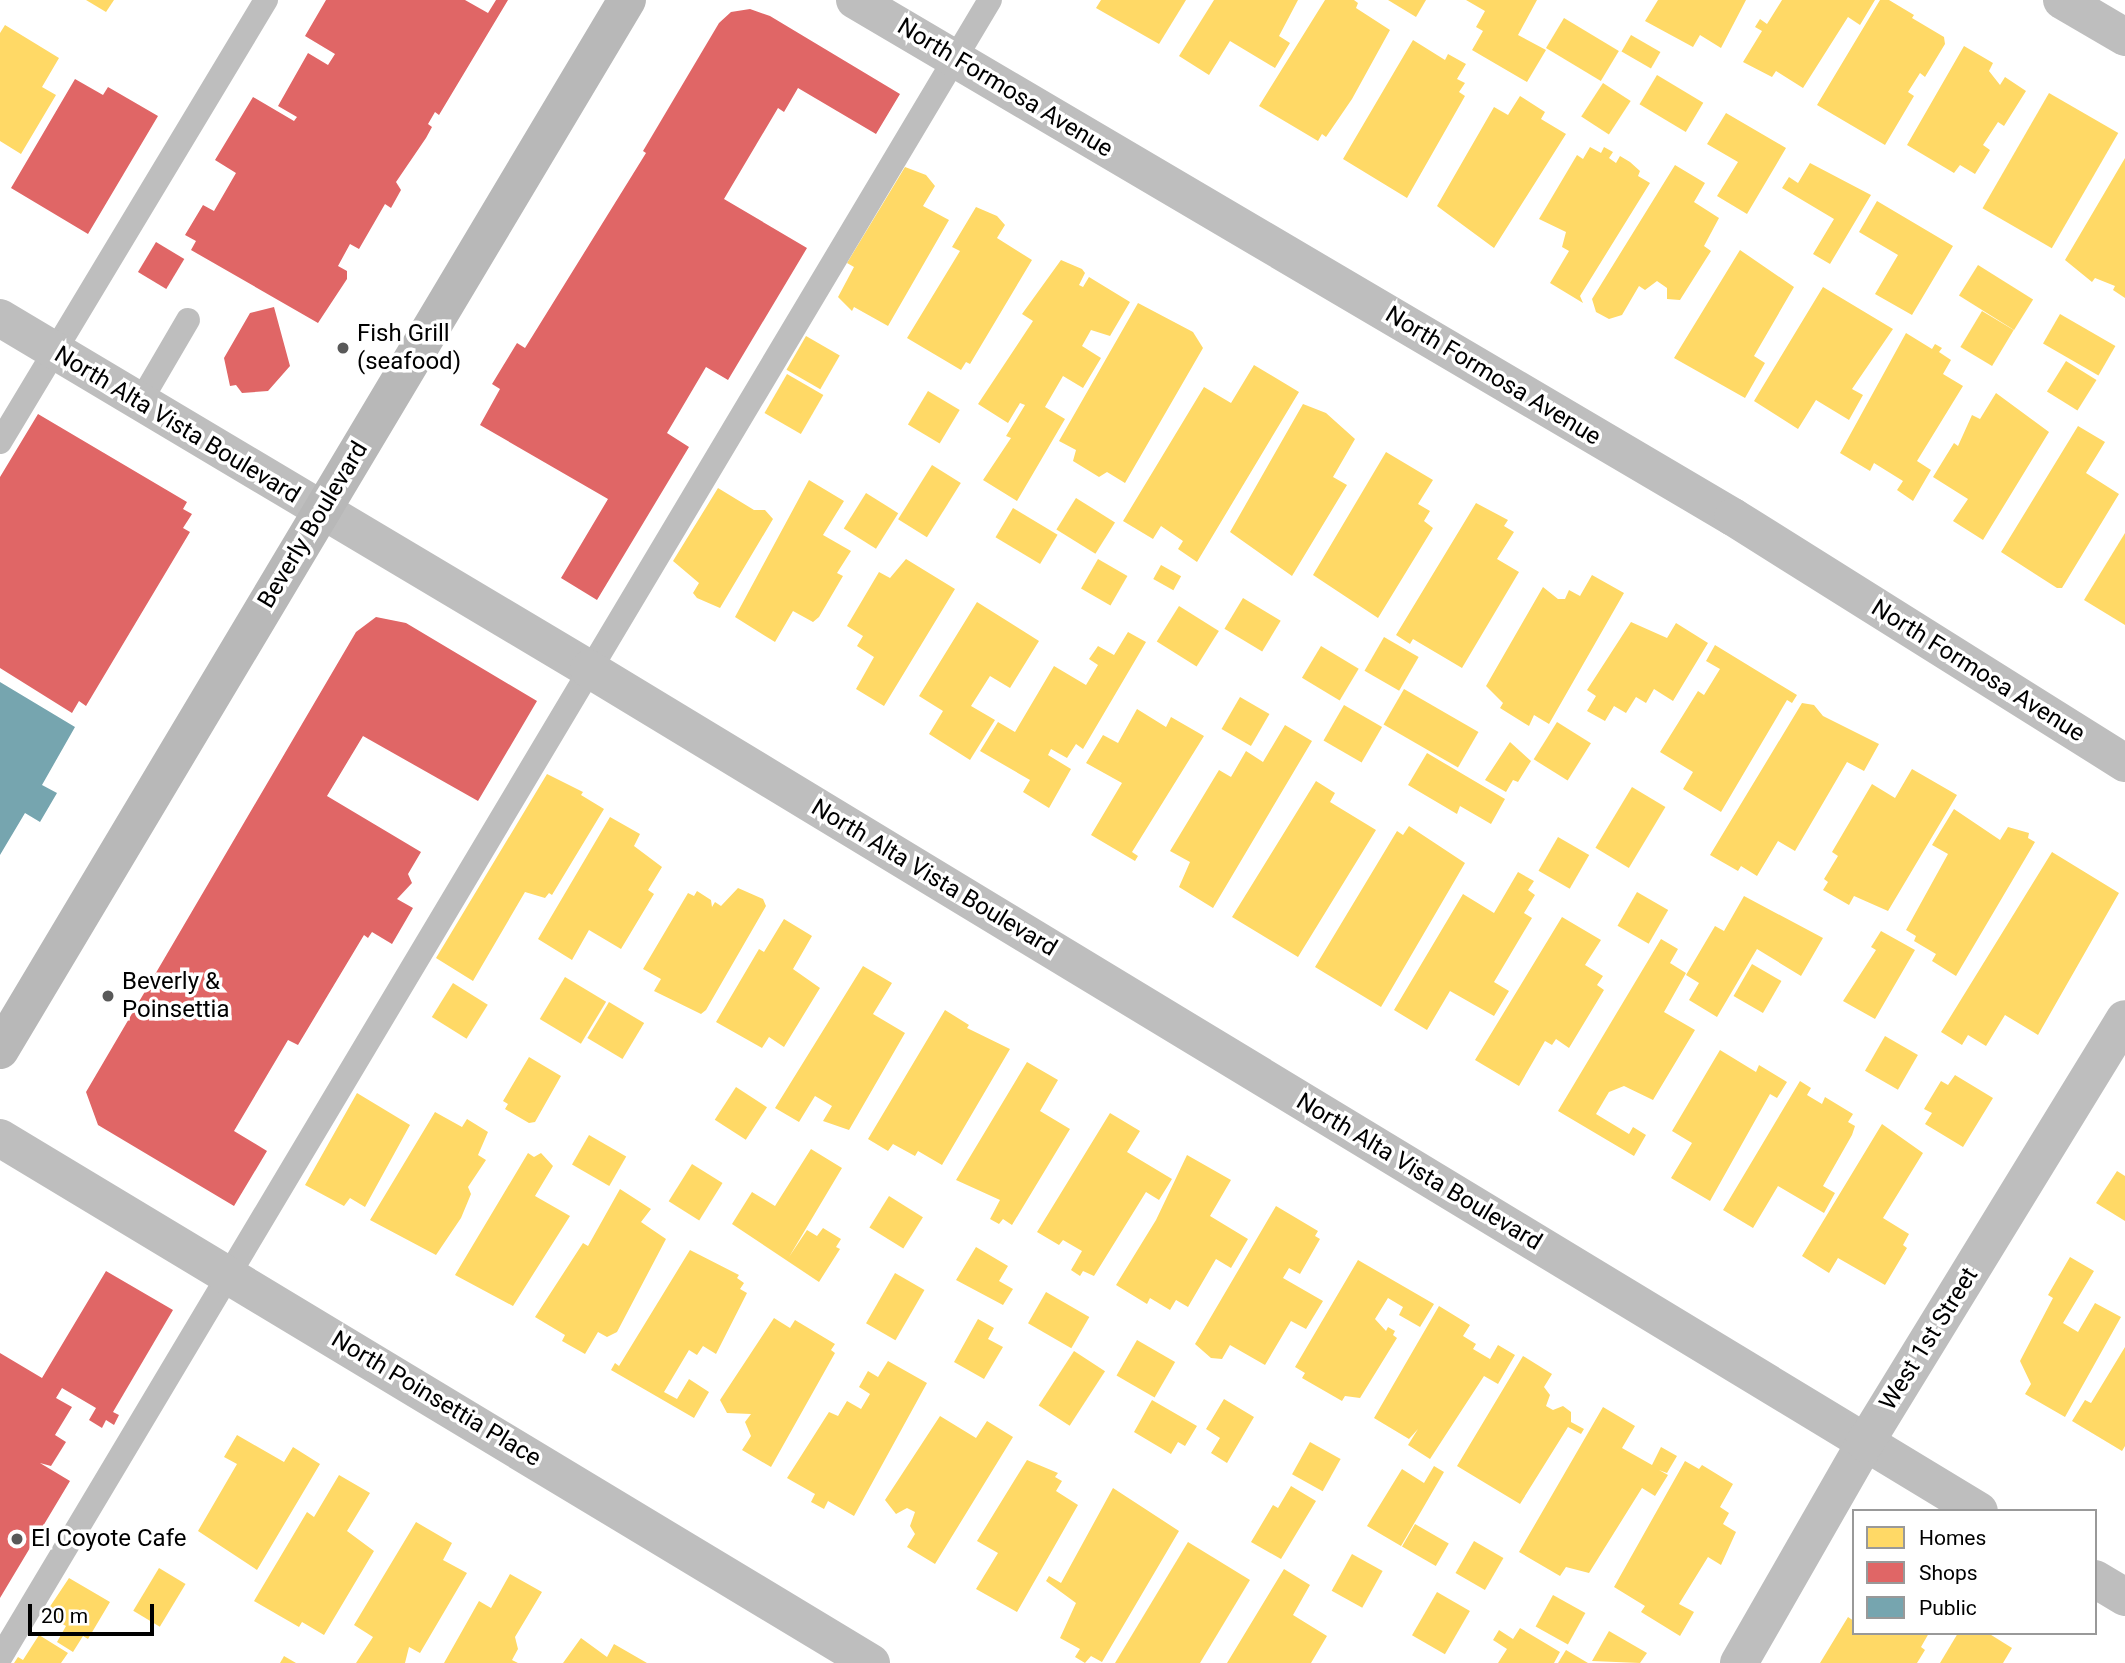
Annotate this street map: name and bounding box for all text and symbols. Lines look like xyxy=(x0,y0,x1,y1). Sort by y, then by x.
street label: North Formosa Avenue xyxy=(892,12,1118,164)
street label: North Formosa Avenue xyxy=(1380,300,1606,452)
place label: Fish Grill (seafood) xyxy=(357,320,461,376)
street label: North Alta Vista Boulevard xyxy=(49,340,305,510)
marker: Fish Grill (seafood) xyxy=(335,340,351,356)
street label: Beverly Boulevard xyxy=(252,436,374,614)
street label: North Formosa Avenue xyxy=(1866,594,2090,748)
street label: North Alta Vista Boulevard xyxy=(806,793,1062,963)
place label: Beverly & Poinsettia xyxy=(122,968,229,1024)
marker: Beverly & Poinsettia xyxy=(100,988,116,1004)
street label: North Alta Vista Boulevard xyxy=(1291,1087,1547,1257)
street label: West 1st Street xyxy=(1874,1262,1984,1416)
street label: North Poinsettia Place xyxy=(326,1325,546,1473)
legend xyxy=(1852,1509,2097,1635)
place label: El Coyote Cafe xyxy=(31,1525,186,1553)
text: Homes xyxy=(1919,1526,1986,1550)
marker: El Coyote Cafe xyxy=(9,1531,25,1547)
text: Shops xyxy=(1919,1561,1978,1585)
scale bar xyxy=(32,1590,158,1634)
text: Public xyxy=(1919,1596,1977,1620)
text: 20 m xyxy=(41,1604,88,1628)

